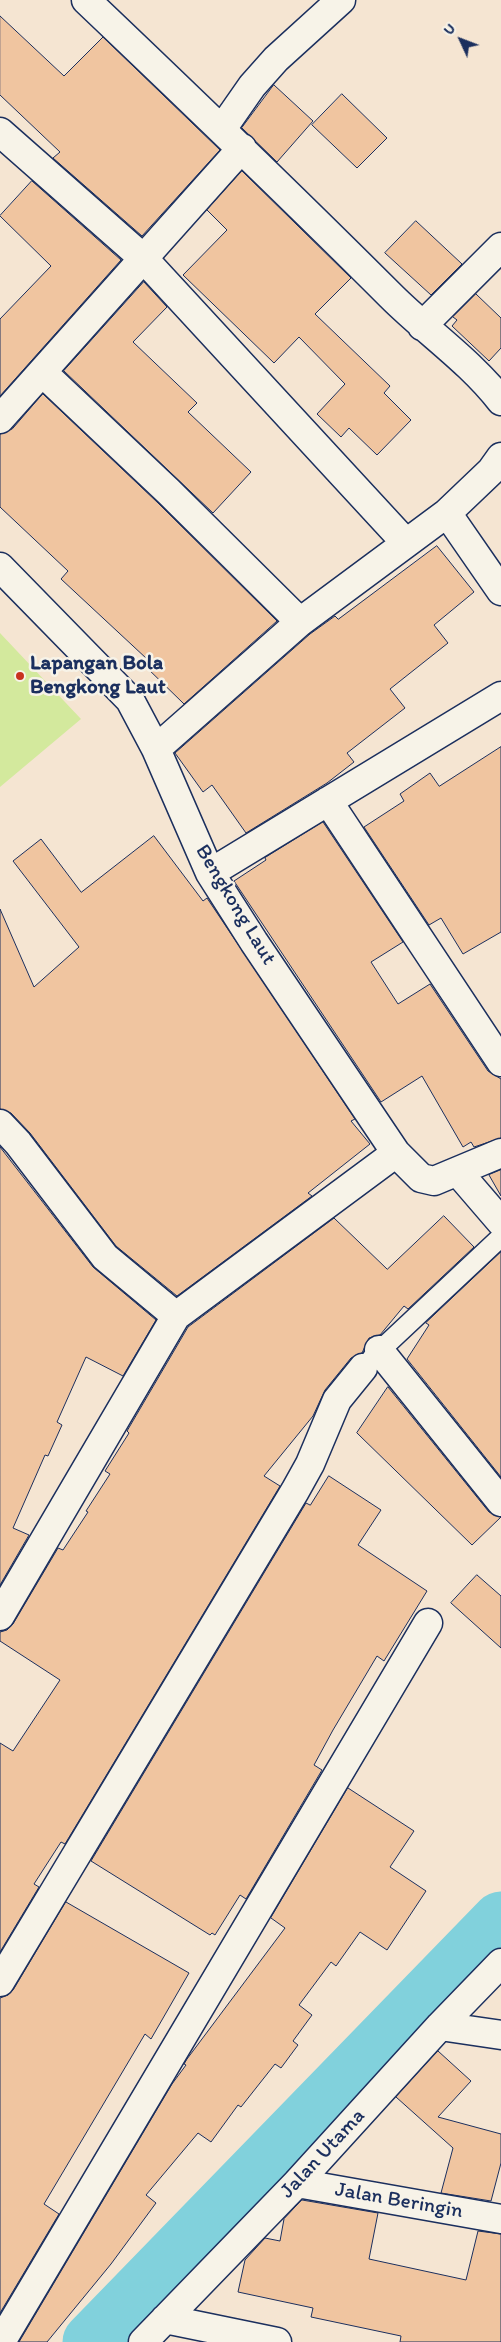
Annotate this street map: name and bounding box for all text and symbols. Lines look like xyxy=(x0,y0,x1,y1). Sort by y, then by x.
north arrow xyxy=(436,15,486,65)
text: U xyxy=(440,20,459,39)
place label: Lapangan Bola Bengkong Laut xyxy=(30,651,166,701)
marker: Lapangan Bola Bengkong Laut xyxy=(14,670,26,682)
street label: Bengkong Laut xyxy=(189,840,281,970)
street label: Jalan Utama xyxy=(275,2104,371,2204)
street label: Jalan Beringin xyxy=(333,2177,465,2225)

